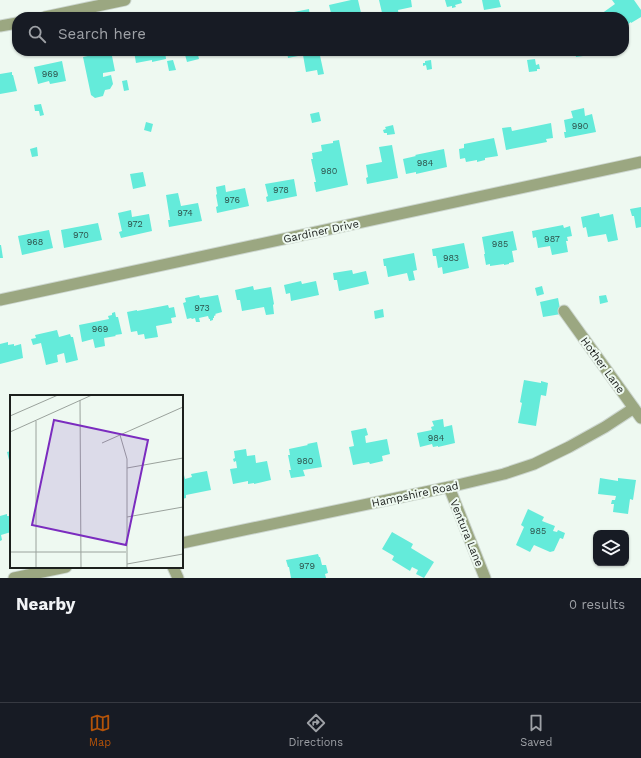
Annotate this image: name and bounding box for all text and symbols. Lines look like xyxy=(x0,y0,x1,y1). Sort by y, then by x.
search box xyxy=(12,12,629,56)
icon: search xyxy=(26,23,48,45)
text: Search here xyxy=(58,25,146,43)
house number: 969 xyxy=(42,69,58,79)
house number: 990 xyxy=(572,121,589,131)
house number: 984 xyxy=(417,158,434,168)
house number: 980 xyxy=(321,166,338,176)
house number: 978 xyxy=(273,185,289,195)
house number: 976 xyxy=(224,195,240,205)
house number: 974 xyxy=(177,208,193,218)
street label: Gardiner Drive xyxy=(282,217,360,246)
house number: 972 xyxy=(127,219,143,229)
house number: 970 xyxy=(73,230,89,240)
house number: 987 xyxy=(544,234,560,244)
house number: 968 xyxy=(27,237,43,247)
house number: 985 xyxy=(492,239,508,249)
house number: 983 xyxy=(443,253,459,263)
house number: 973 xyxy=(194,303,210,313)
house number: 969 xyxy=(92,324,108,334)
street label: Hother Lane xyxy=(578,335,627,396)
inset map xyxy=(10,395,183,568)
house number: 984 xyxy=(428,433,445,443)
house number: 980 xyxy=(297,456,314,466)
street label: Hampshire Road xyxy=(371,479,460,510)
street label: Ventura Lane xyxy=(447,498,486,569)
house number: 985 xyxy=(530,526,546,536)
map controls xyxy=(593,530,629,566)
button: layers xyxy=(593,530,629,566)
house number: 979 xyxy=(299,561,315,571)
text: Nearby xyxy=(16,594,75,614)
text: 0 results xyxy=(569,597,625,612)
tab: Map xyxy=(89,712,111,749)
tab: Directions xyxy=(289,712,343,749)
tab: Saved xyxy=(520,712,552,749)

